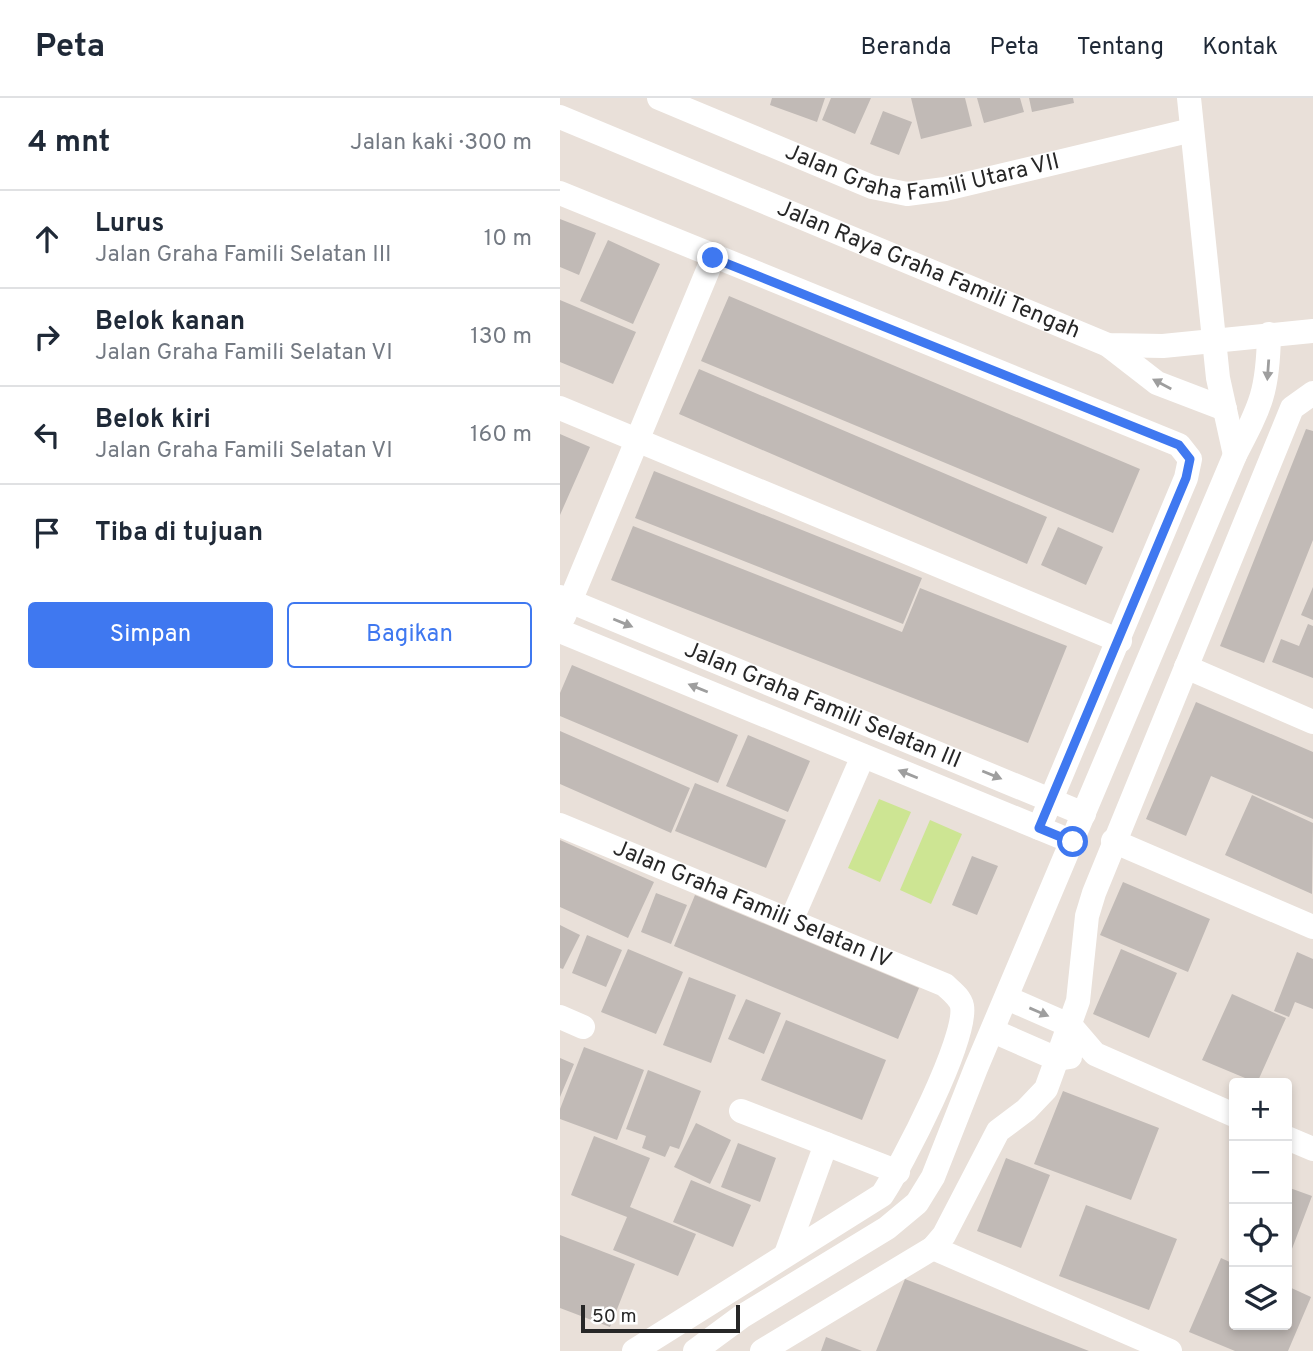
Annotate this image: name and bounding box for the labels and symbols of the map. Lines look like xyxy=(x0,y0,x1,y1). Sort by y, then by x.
street label: Jalan Graha Famili Utara VII xyxy=(781,138,1062,208)
street label: Jalan Raya Graha Famili Tengah xyxy=(773,194,1084,346)
route end xyxy=(697,242,728,273)
one-way arrow xyxy=(1262,359,1273,381)
one-way arrow xyxy=(1152,379,1172,391)
one-way arrow xyxy=(613,617,633,629)
street label: Jalan Graha Famili Selatan III xyxy=(680,635,965,776)
one-way arrow xyxy=(687,682,708,693)
one-way arrow xyxy=(898,769,919,780)
one-way arrow xyxy=(982,770,1003,781)
route start xyxy=(1057,826,1088,857)
street label: Jalan Graha Famili Selatan IV xyxy=(609,834,896,976)
one-way arrow xyxy=(1029,1006,1050,1017)
scale bar xyxy=(581,1302,740,1334)

